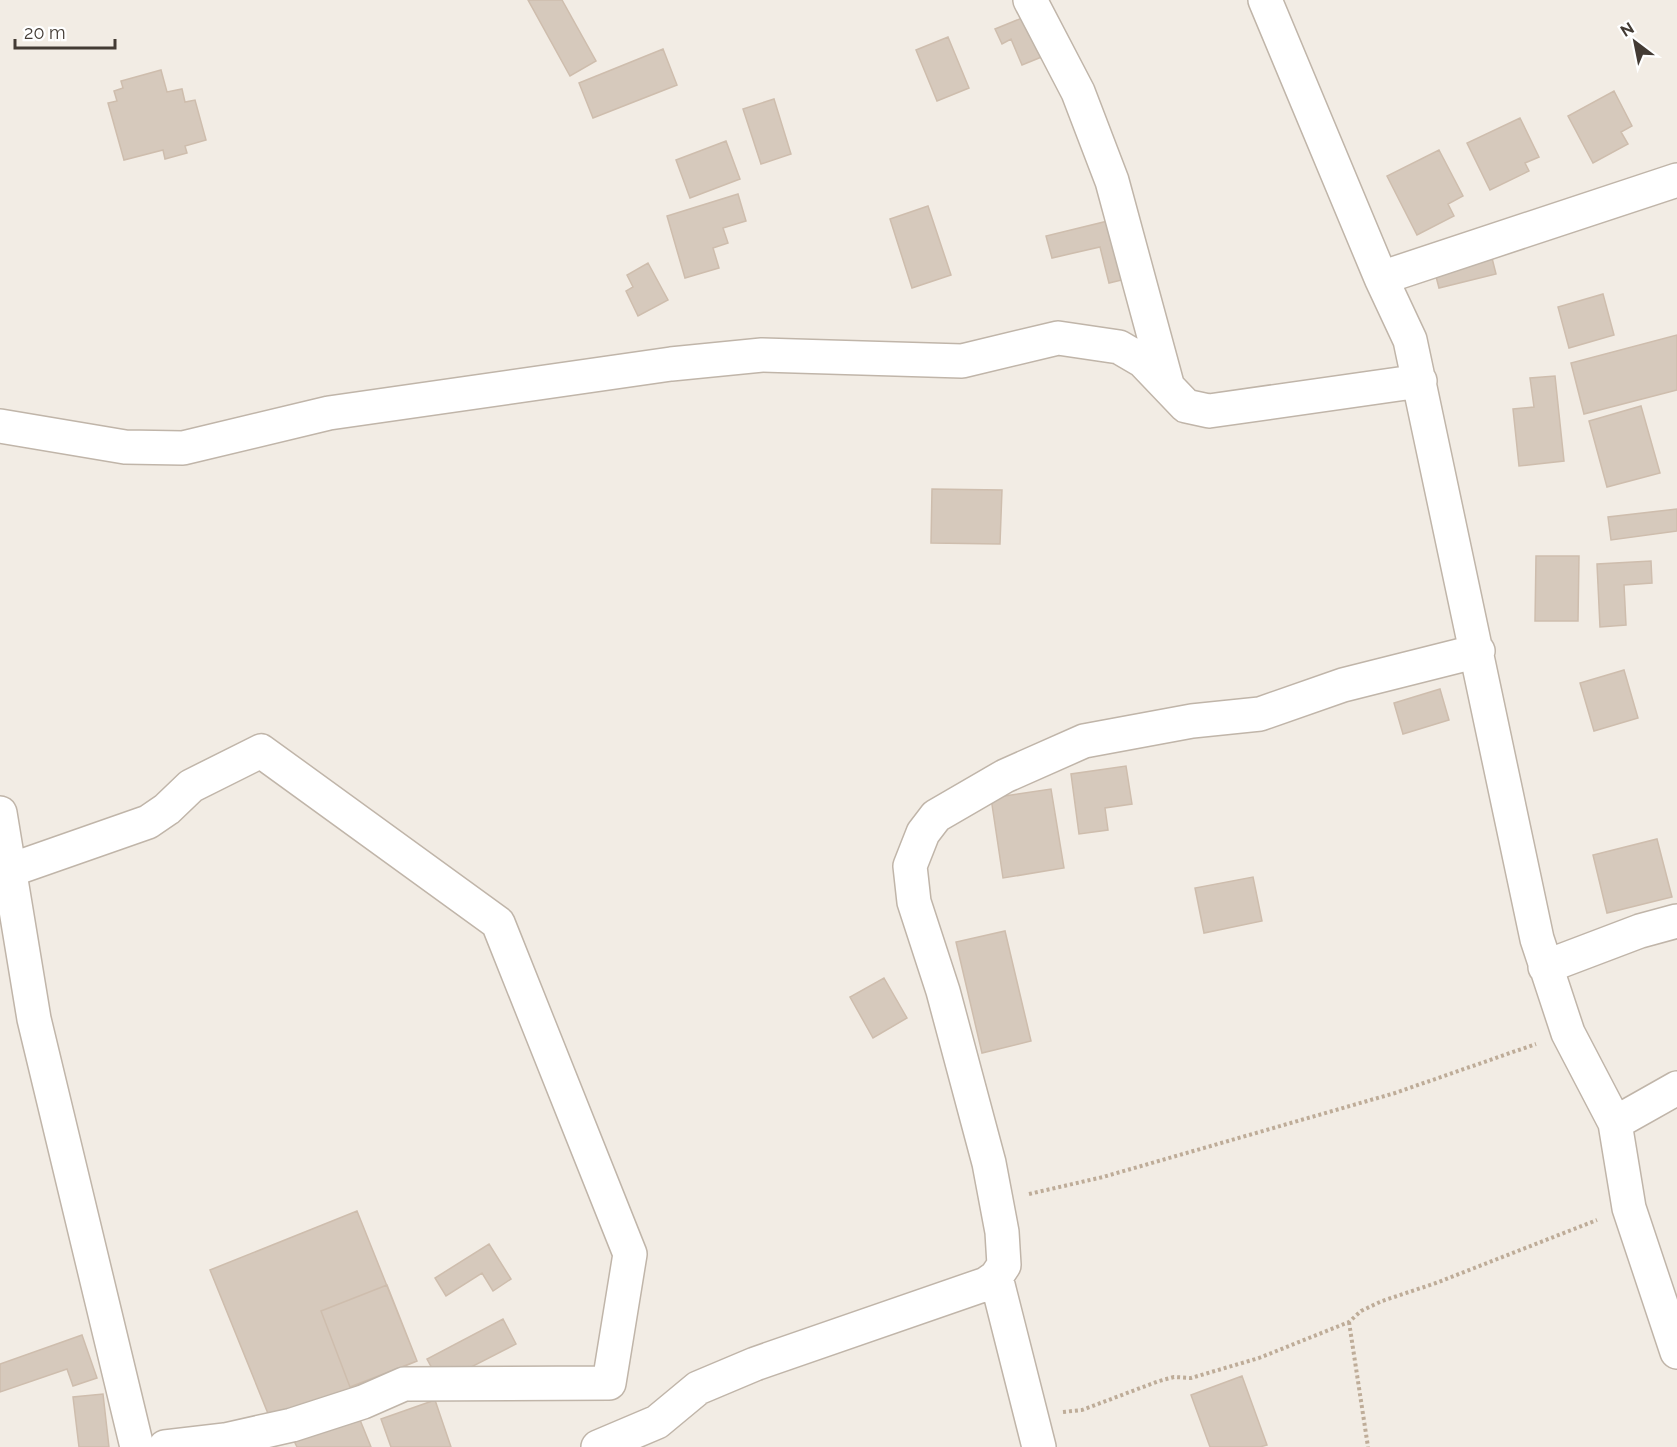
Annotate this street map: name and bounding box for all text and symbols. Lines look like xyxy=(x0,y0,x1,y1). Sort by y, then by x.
scale bar xyxy=(15,12,116,50)
north arrow xyxy=(1605,12,1665,72)
text: N xyxy=(1617,18,1638,41)
text: 20 m xyxy=(24,22,66,43)

